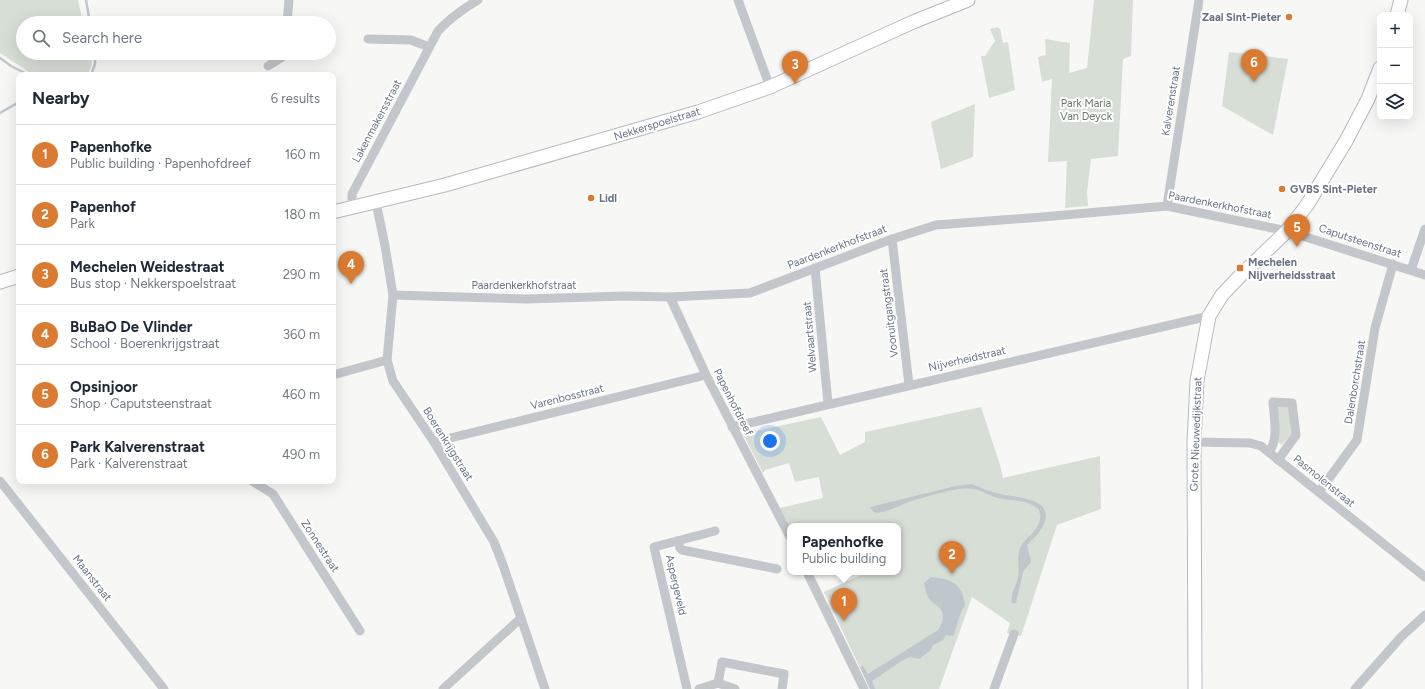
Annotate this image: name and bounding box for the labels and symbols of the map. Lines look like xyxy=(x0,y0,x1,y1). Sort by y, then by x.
place label: Zaal Sint-Pieter xyxy=(1202,11,1282,24)
marker: Zaal Sint-Pieter xyxy=(1284,12,1294,22)
pin: 6 xyxy=(1241,49,1267,82)
pin: 3 xyxy=(782,51,808,84)
street label: Kalverenstraat xyxy=(1159,65,1183,137)
street label: Lakenmakersstraat xyxy=(350,77,404,165)
park label: Park Maria Van Deyck xyxy=(1060,97,1113,123)
street label: Nekkerspoelstraat xyxy=(612,105,702,143)
place label: GVBS Sint-Pieter xyxy=(1290,183,1378,196)
marker: GVBS Sint-Pieter xyxy=(1277,184,1287,194)
street label: Paardenkerkhofstraat xyxy=(1167,189,1273,221)
place label: Lidl xyxy=(599,192,617,205)
marker: Lidl xyxy=(586,193,596,203)
pin: 5 xyxy=(1284,214,1310,247)
street label: Paardenkerkhofstraat xyxy=(786,222,888,272)
street label: Caputsteenstraat xyxy=(1317,222,1403,260)
pin: 4 xyxy=(338,251,364,284)
place label: Mechelen Nijverheidsstraat xyxy=(1248,256,1336,282)
marker: Mechelen Nijverheidsstraat xyxy=(1235,263,1245,273)
street label: Vooruitgangstraat xyxy=(877,268,901,358)
street label: Paardenkerkhofstraat xyxy=(471,279,577,292)
street label: Welvaartstraat xyxy=(800,301,820,373)
street label: Dalenborchstraat xyxy=(1342,339,1368,425)
street label: Nijverheidstraat xyxy=(927,344,1007,374)
street label: Papenhofdreef xyxy=(711,366,756,438)
street label: Grote Nieuwedijkstraat xyxy=(1188,376,1204,492)
street label: Varenbosstraat xyxy=(529,382,605,412)
street label: Boerenkrijgstraat xyxy=(420,405,476,483)
your location xyxy=(760,431,780,451)
street label: Pasmolenstraat xyxy=(1290,452,1358,510)
street label: Zonnestraat xyxy=(298,517,342,575)
pin: 2 xyxy=(939,541,965,574)
street label: Maanstraat xyxy=(70,552,114,604)
street label: Aspergeveld xyxy=(663,554,689,616)
pin: 1 xyxy=(831,588,857,621)

